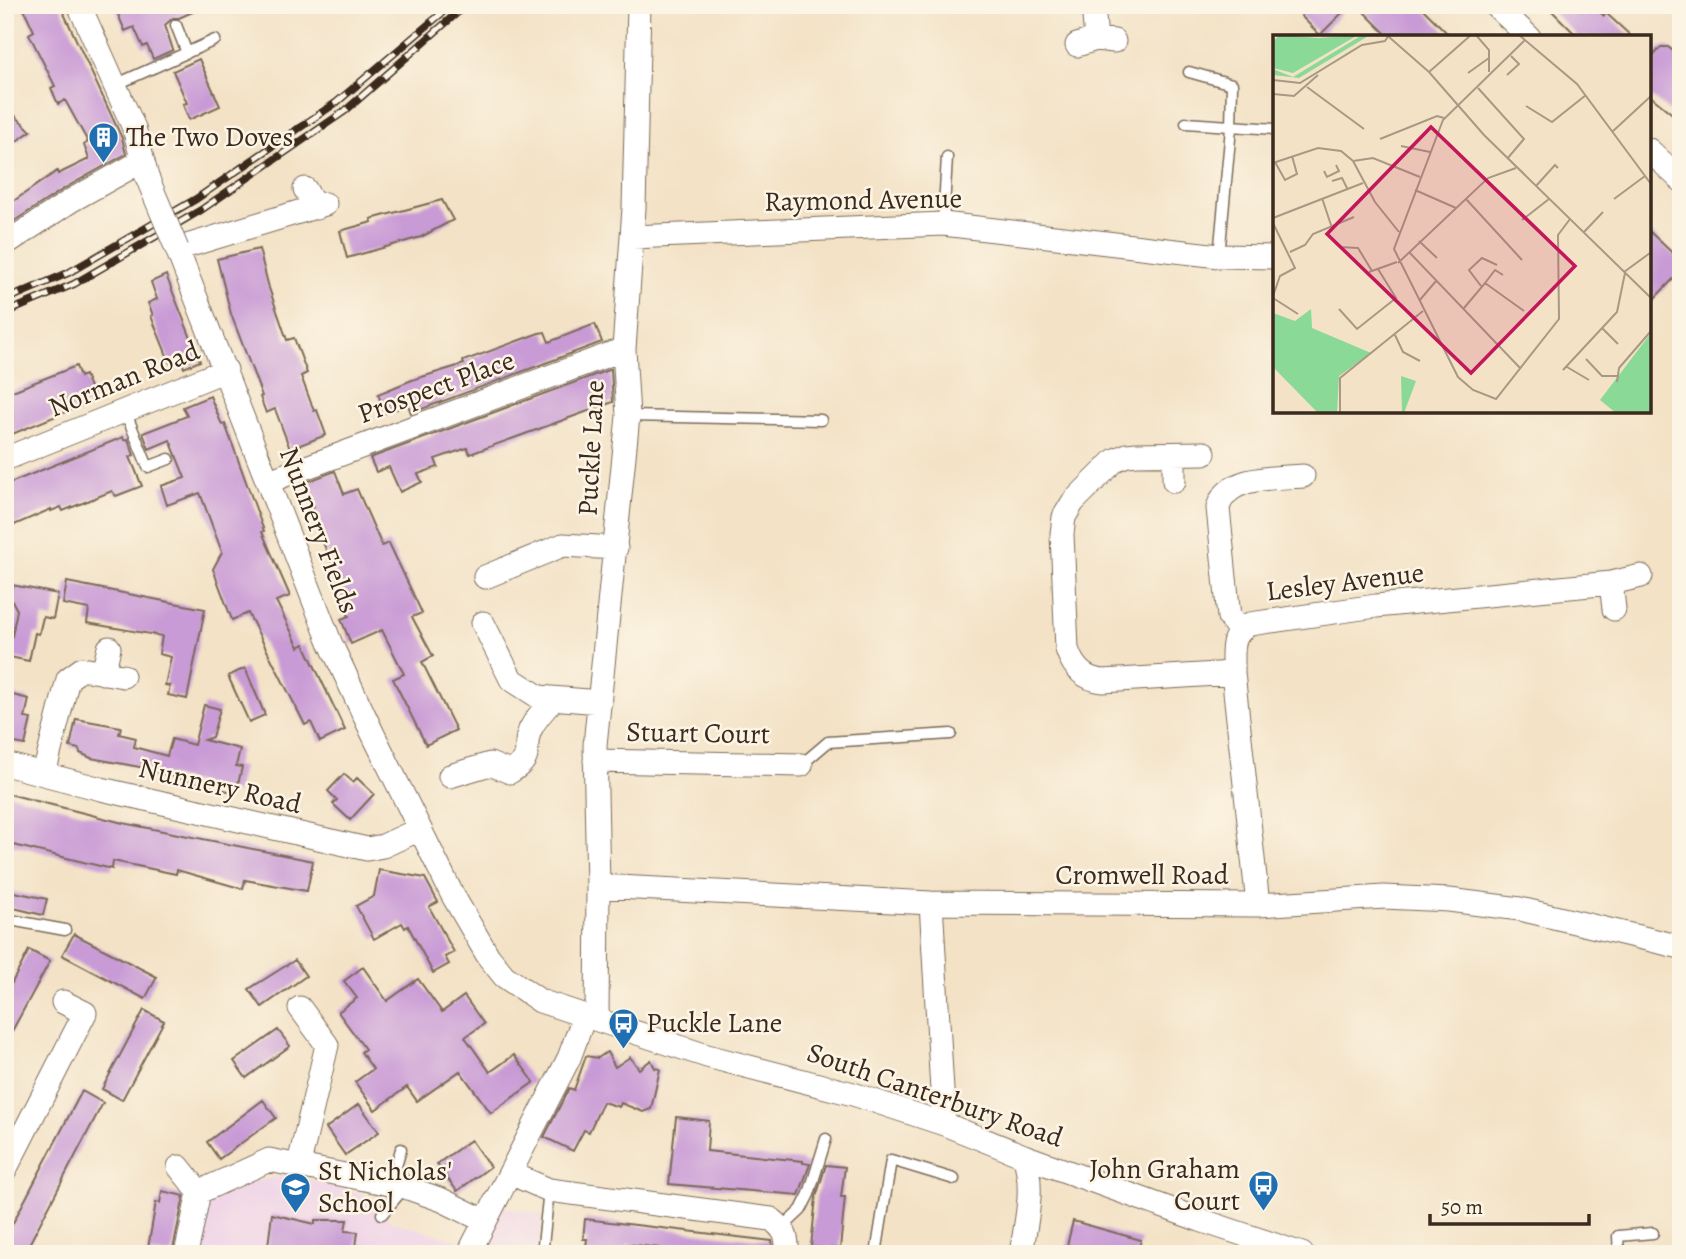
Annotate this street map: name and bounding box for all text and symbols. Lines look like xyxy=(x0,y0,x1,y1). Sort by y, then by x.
inset map xyxy=(1273,35,1651,413)
place label: The Two Doves xyxy=(126,118,293,156)
building icon: The Two Doves xyxy=(86,120,120,164)
street label: Raymond Avenue xyxy=(764,179,962,221)
street label: Norman Road xyxy=(43,331,206,427)
street label: Prospect Place xyxy=(352,341,520,433)
street label: Puckle Lane xyxy=(568,379,614,517)
street label: Nunnery Fields xyxy=(270,441,368,619)
street label: Lesley Avenue xyxy=(1264,553,1426,611)
street label: Stuart Court xyxy=(626,713,770,753)
street label: Nunnery Road xyxy=(135,749,306,823)
street label: Cromwell Road xyxy=(1055,856,1230,894)
place label: Puckle Lane xyxy=(646,1004,782,1042)
bus stop icon: Puckle Lane xyxy=(606,1006,640,1050)
street label: South Canterbury Road xyxy=(802,1033,1069,1157)
place label: John Graham Court xyxy=(1089,1150,1240,1220)
place label: St Nicholas' School xyxy=(318,1152,452,1222)
bus stop icon: John Graham Court xyxy=(1246,1168,1280,1212)
school or university icon: St Nicholas' School xyxy=(278,1170,312,1214)
scale bar xyxy=(1430,1182,1590,1226)
text: 50 m xyxy=(1441,1193,1483,1221)

